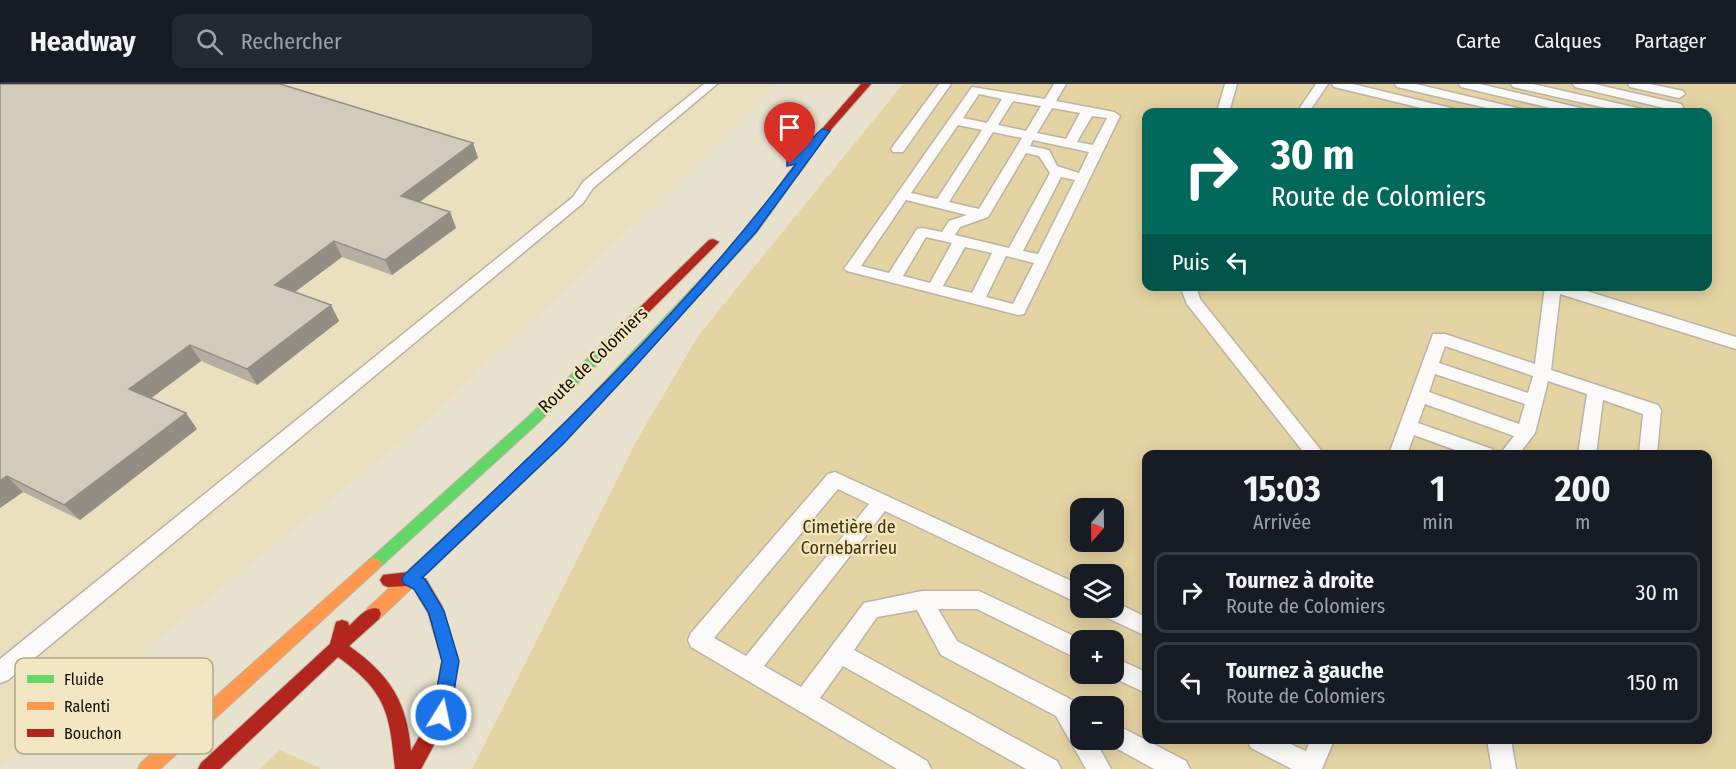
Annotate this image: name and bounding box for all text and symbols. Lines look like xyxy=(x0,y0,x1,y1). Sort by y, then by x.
search box xyxy=(172,14,592,68)
text: Headway xyxy=(30,25,136,58)
icon: search xyxy=(193,25,226,58)
text: Rechercher xyxy=(241,28,342,55)
text: Carte xyxy=(1456,28,1501,54)
text: Calques xyxy=(1534,28,1601,54)
text: Partager xyxy=(1634,28,1706,54)
pin xyxy=(764,102,815,164)
icon: arrive xyxy=(773,111,806,144)
text: 30 m xyxy=(1271,130,1355,180)
icon: right xyxy=(1172,132,1250,210)
text: Route de Colomiers xyxy=(1271,181,1486,213)
icon: left xyxy=(1221,246,1254,279)
text: Puis xyxy=(1172,249,1209,276)
street label: Route de Colomiers xyxy=(534,302,652,418)
text: 15:03 xyxy=(1243,467,1321,511)
text: 1 xyxy=(1430,467,1445,511)
text: 200 xyxy=(1555,467,1611,511)
north arrow xyxy=(1070,498,1124,552)
map controls xyxy=(1070,498,1124,750)
text: Arrivée xyxy=(1253,510,1311,534)
text: min xyxy=(1422,510,1453,534)
text: m xyxy=(1575,510,1590,534)
park label: Cimetière de Cornebarrieu xyxy=(801,516,897,559)
button: layers xyxy=(1070,564,1124,618)
text: Tournez à droite xyxy=(1226,567,1374,594)
icon: right xyxy=(1175,576,1208,609)
text: 30 m xyxy=(1636,579,1679,606)
text: Route de Colomiers xyxy=(1226,594,1385,618)
button: + xyxy=(1070,630,1124,684)
text: Tournez à gauche xyxy=(1226,657,1384,684)
legend xyxy=(15,658,213,754)
icon: left xyxy=(1175,666,1208,699)
text: 150 m xyxy=(1627,669,1679,696)
text: Fluide xyxy=(64,670,104,689)
position arrow xyxy=(409,683,473,747)
text: Route de Colomiers xyxy=(1226,684,1385,708)
button: − xyxy=(1070,696,1124,750)
text: Ralenti xyxy=(64,697,110,716)
text: Bouchon xyxy=(64,724,122,743)

